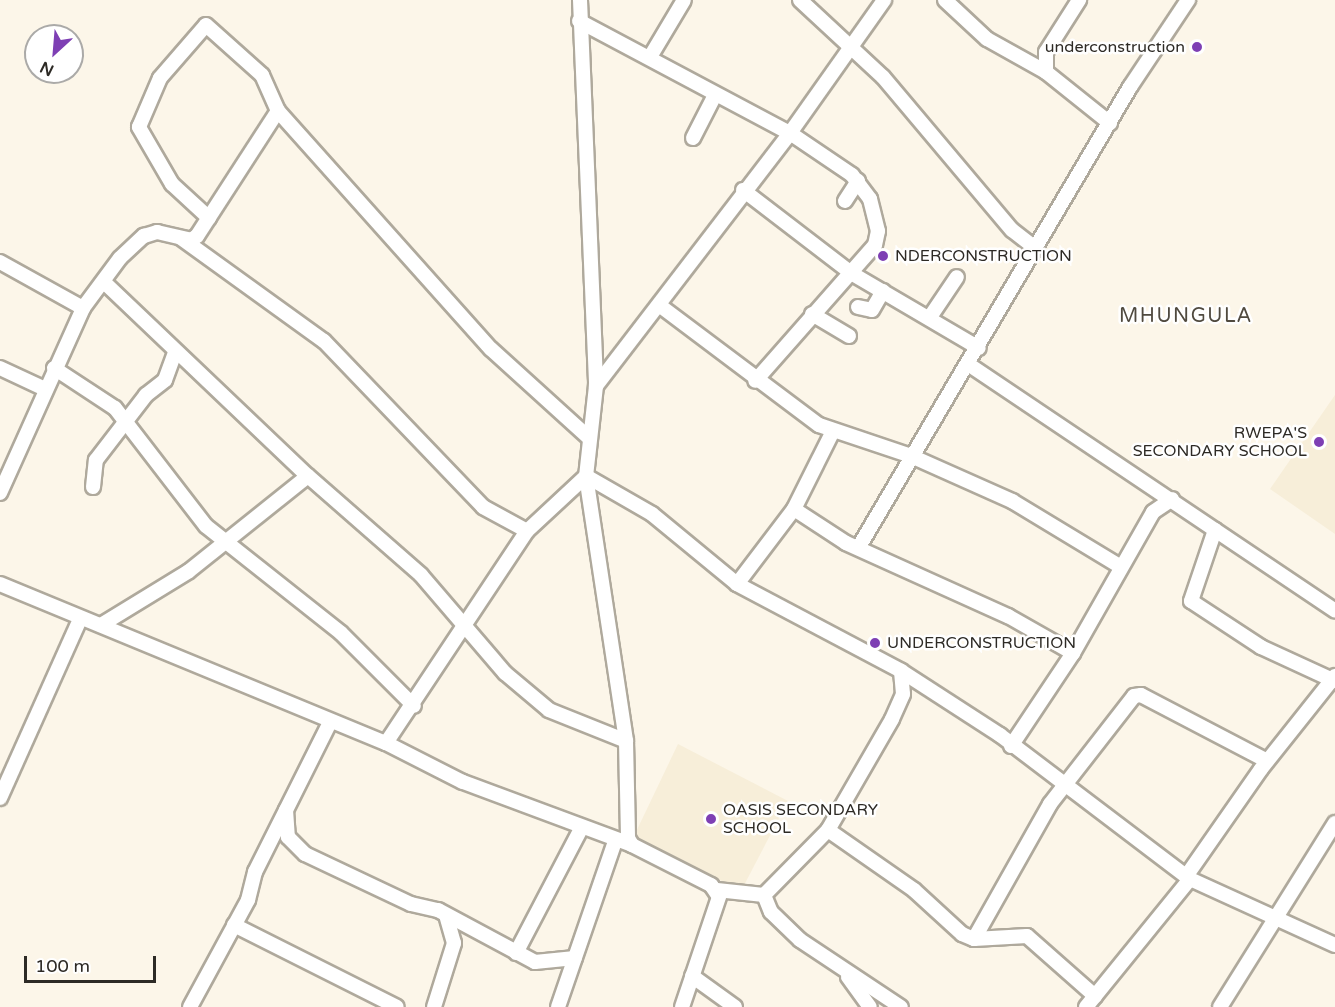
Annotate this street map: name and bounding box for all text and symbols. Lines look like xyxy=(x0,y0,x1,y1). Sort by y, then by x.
north arrow xyxy=(24,24,84,84)
place label: underconstruction xyxy=(1045,37,1185,57)
marker: underconstruction xyxy=(1190,40,1204,54)
text: N xyxy=(37,57,57,80)
place label: NDERCONSTRUCTION xyxy=(895,246,1072,266)
marker: NDERCONSTRUCTION xyxy=(876,249,890,263)
district label: MHUNGULA xyxy=(1119,304,1253,328)
place label: RWEPA'S SECONDARY SCHOOL xyxy=(1133,423,1307,461)
marker: RWEPA'S SECONDARY SCHOOL xyxy=(1312,435,1326,449)
place label: UNDERCONSTRUCTION xyxy=(887,633,1076,653)
marker: UNDERCONSTRUCTION xyxy=(868,636,882,650)
place label: OASIS SECONDARY SCHOOL xyxy=(723,800,878,838)
marker: OASIS SECONDARY SCHOOL xyxy=(704,812,718,826)
scale bar xyxy=(27,944,159,982)
text: 100 m xyxy=(35,955,90,977)

